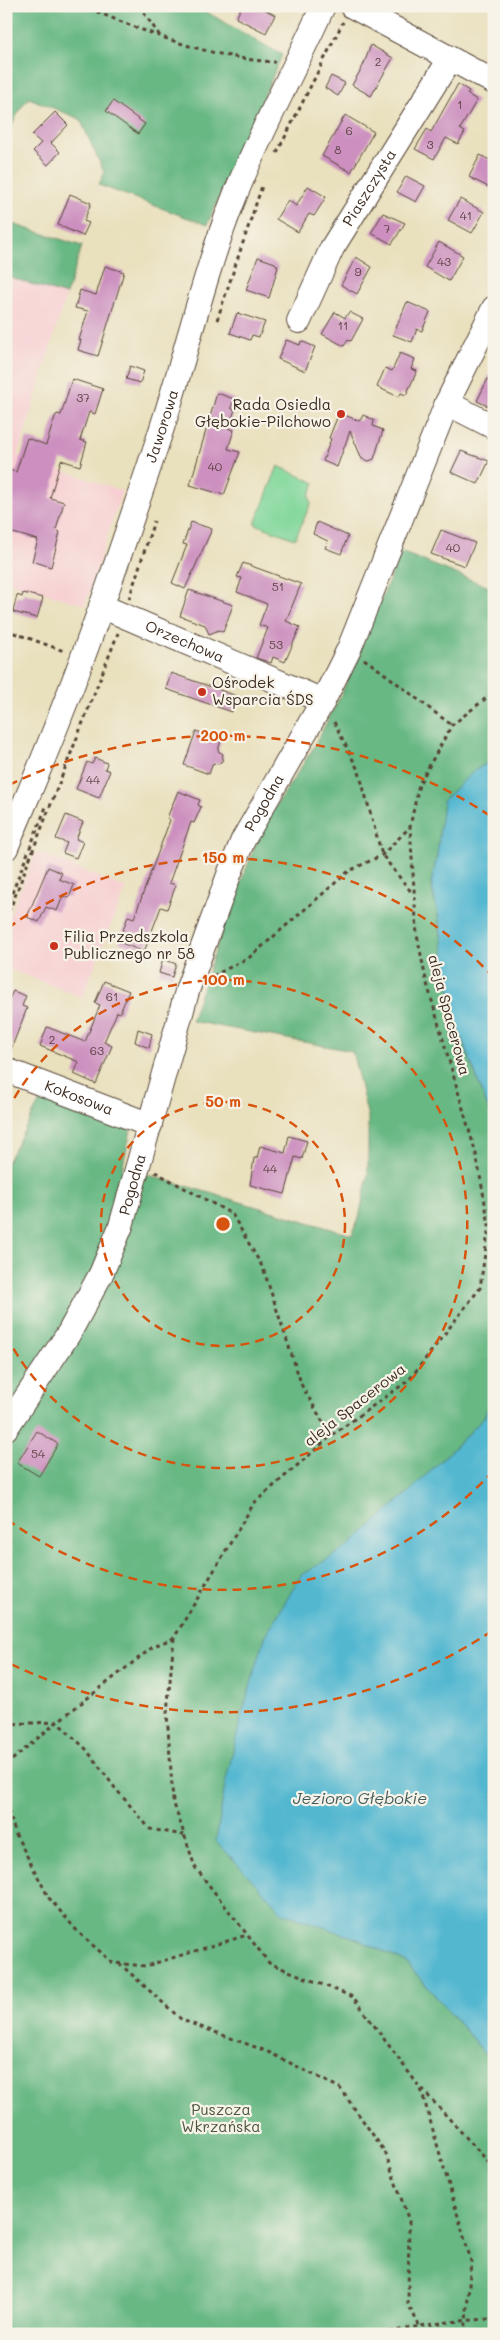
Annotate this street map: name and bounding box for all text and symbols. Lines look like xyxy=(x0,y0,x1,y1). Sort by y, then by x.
house number: 2 xyxy=(375,53,381,69)
house number: 1 xyxy=(457,96,463,112)
house number: 6 xyxy=(345,122,353,138)
house number: 3 xyxy=(426,136,434,152)
house number: 8 xyxy=(334,141,342,157)
street label: Piaszczysta xyxy=(337,145,400,230)
house number: 41 xyxy=(460,207,472,223)
house number: 7 xyxy=(384,220,391,236)
house number: 43 xyxy=(437,253,451,269)
house number: 9 xyxy=(354,263,362,279)
house number: 11 xyxy=(338,317,348,333)
street label: Jaworowa xyxy=(140,387,182,465)
house number: 37 xyxy=(76,389,90,405)
place label: Rada Osiedla Głębokie-Pilchowo xyxy=(195,394,331,431)
marker: Rada Osiedla Głębokie-Pilchowo xyxy=(335,408,347,420)
house number: 40 xyxy=(208,458,223,474)
house number: 40 xyxy=(446,539,461,555)
house number: 51 xyxy=(272,578,284,594)
street label: Orzechowa xyxy=(142,615,228,667)
house number: 53 xyxy=(269,636,283,652)
place label: Ośrodek Wsparcia ŚDS xyxy=(212,672,313,709)
marker: Ośrodek Wsparcia ŚDS xyxy=(196,686,208,698)
text: 200 m xyxy=(201,725,246,745)
street label: Pogodna xyxy=(239,770,288,835)
house number: 44 xyxy=(86,771,100,787)
text: 150 m xyxy=(202,847,244,867)
place label: Filia Przedszkola Publicznego nr 58 xyxy=(64,926,195,963)
marker: Filia Przedszkola Publicznego nr 58 xyxy=(48,940,60,952)
street label: aleja Spacerowa xyxy=(424,952,476,1077)
text: 100 m xyxy=(201,969,245,989)
house number: 61 xyxy=(106,988,118,1004)
house number: 2 xyxy=(49,1031,55,1047)
house number: 63 xyxy=(90,1042,104,1058)
street label: Kokosowa xyxy=(42,1075,116,1119)
text: 50 m xyxy=(205,1091,241,1111)
street label: Pogodna xyxy=(114,1151,150,1217)
house number: 44 xyxy=(263,1160,277,1176)
centre of rings xyxy=(214,1215,232,1233)
street label: aleja Spacerowa xyxy=(299,1358,409,1450)
house number: 54 xyxy=(31,1445,45,1461)
water label: Jezioro Głębokie xyxy=(293,1787,427,1808)
park label: Puszcza Wkrzańska xyxy=(181,2099,261,2136)

